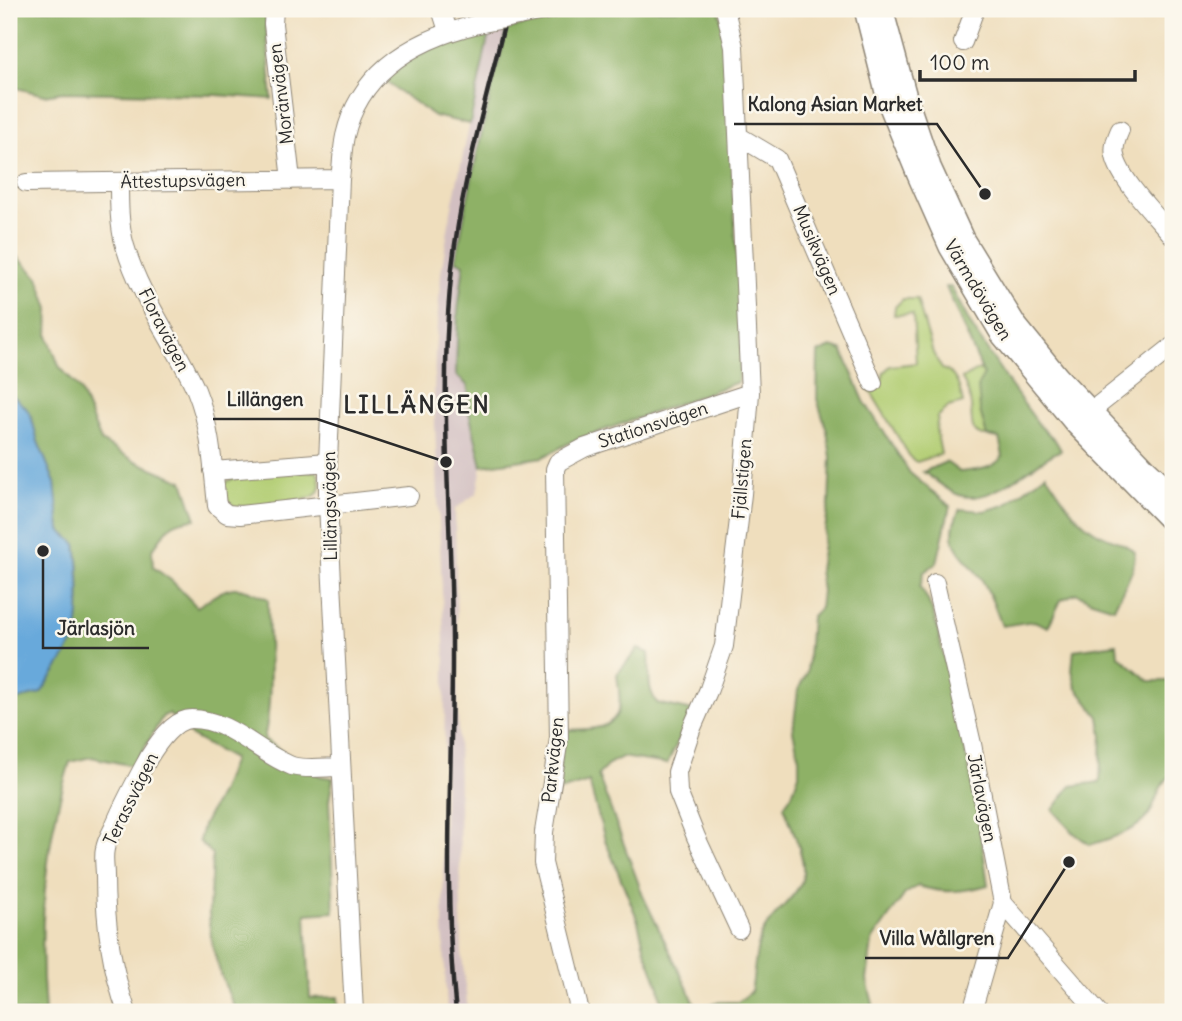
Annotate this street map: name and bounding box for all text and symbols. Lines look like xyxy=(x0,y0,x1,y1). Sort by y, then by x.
scale bar xyxy=(920,38,1135,82)
street label: Moränvägen xyxy=(263,42,298,146)
text: 100 m xyxy=(930,49,989,76)
callout: Kalong Asian Market xyxy=(734,84,937,124)
text: Kalong Asian Market xyxy=(747,92,923,116)
street label: Ättestupsvägen xyxy=(120,168,246,193)
street label: Musikvägen xyxy=(788,201,847,298)
street label: Värmdövägen xyxy=(939,235,1018,344)
street label: Floravägen xyxy=(134,284,195,375)
callout: Lillängen xyxy=(213,379,317,419)
text: Lillängen xyxy=(227,387,303,411)
district label: LILLÄNGEN xyxy=(343,389,491,419)
street label: Stationsvägen xyxy=(595,396,711,453)
street label: Fjällstigen xyxy=(727,438,756,520)
street label: Lillängsvägen xyxy=(317,451,342,561)
callout: Järlasjön xyxy=(43,608,149,648)
text: Järlasjön xyxy=(57,616,135,640)
street label: Parkvägen xyxy=(537,716,568,804)
street label: Terassvägen xyxy=(98,748,163,849)
street label: Järlavägen xyxy=(963,752,1002,844)
callout: Villa Wållgren xyxy=(865,918,1008,958)
text: Villa Wållgren xyxy=(879,926,995,950)

